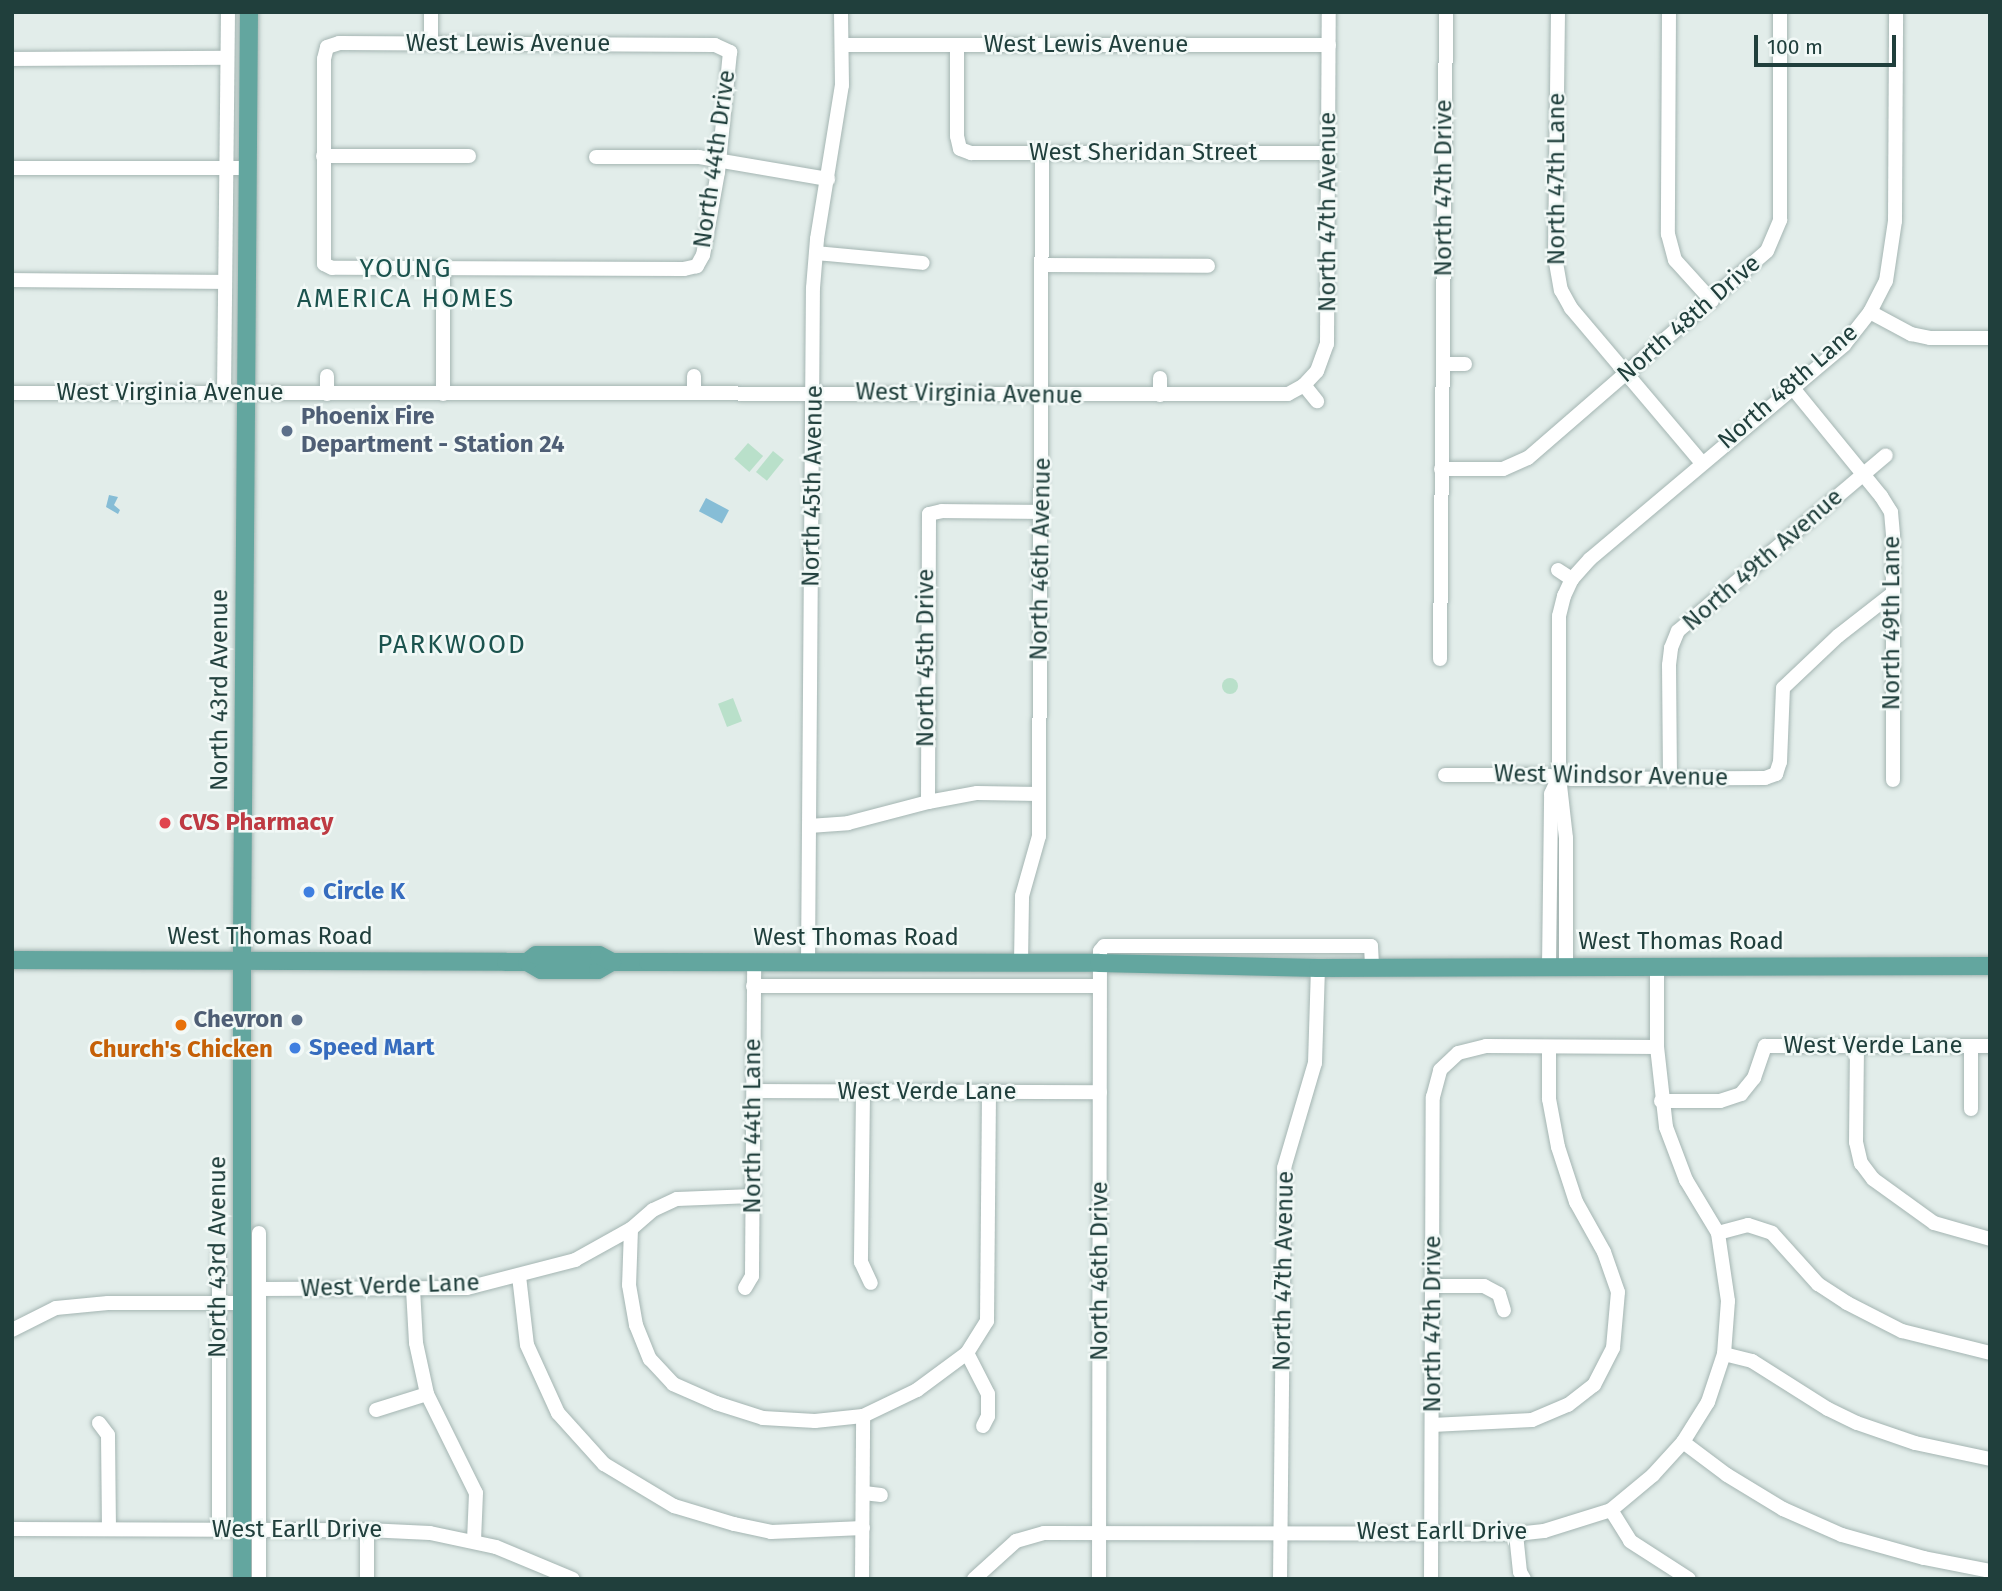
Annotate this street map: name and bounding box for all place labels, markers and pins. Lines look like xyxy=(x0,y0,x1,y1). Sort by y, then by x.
place label: Phoenix Fire Department - Station 24 xyxy=(301,403,564,459)
marker: Phoenix Fire Department - Station 24 xyxy=(279,423,295,439)
place label: CVS Pharmacy xyxy=(179,809,333,837)
marker: CVS Pharmacy xyxy=(157,815,173,831)
place label: Circle K xyxy=(323,878,405,906)
marker: Circle K xyxy=(301,884,317,900)
place label: Chevron xyxy=(193,1006,283,1034)
marker: Chevron xyxy=(289,1012,305,1028)
marker: Church's Chicken xyxy=(173,1017,189,1033)
place label: Speed Mart xyxy=(309,1034,435,1062)
place label: Church's Chicken xyxy=(89,1036,273,1064)
marker: Speed Mart xyxy=(287,1040,303,1056)

